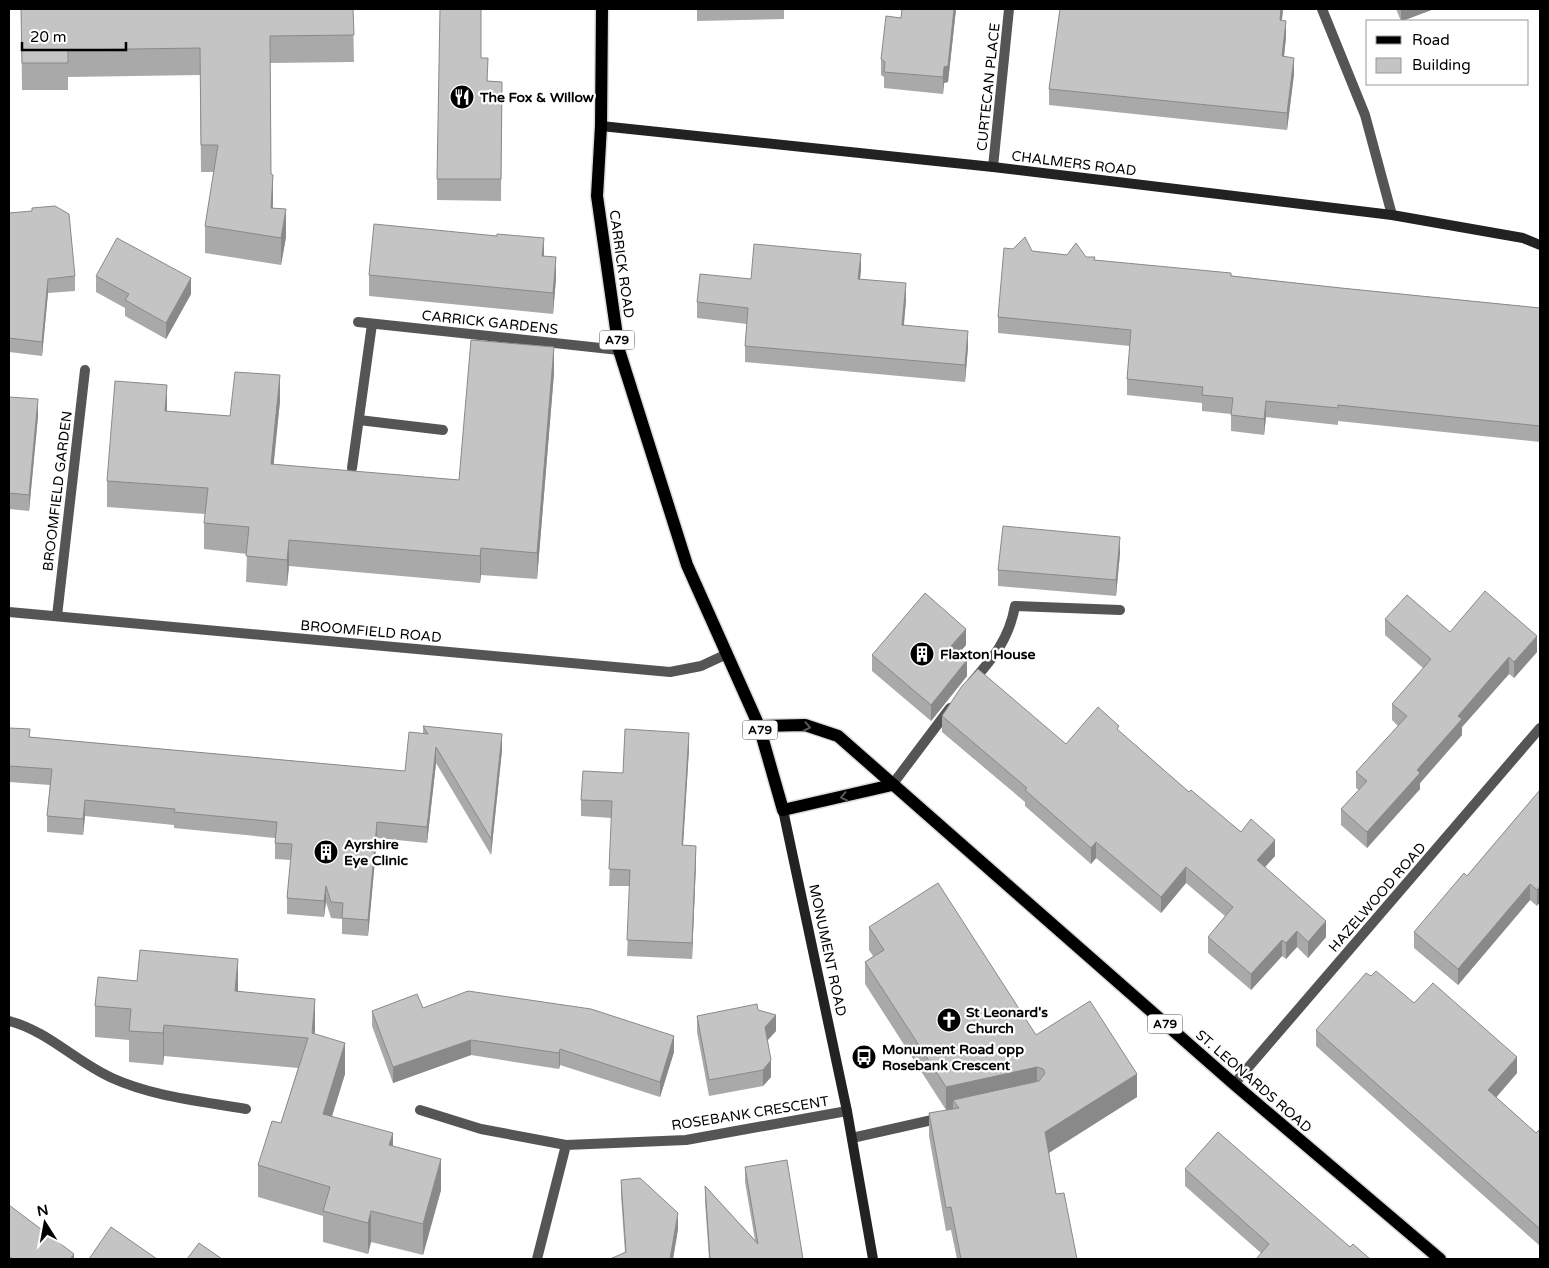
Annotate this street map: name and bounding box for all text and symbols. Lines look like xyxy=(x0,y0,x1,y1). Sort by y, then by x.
scale bar xyxy=(22,20,126,52)
legend xyxy=(1366,20,1529,85)
street label: CURTECAN PLACE xyxy=(973,22,1004,152)
text: 20 m xyxy=(30,28,67,46)
text: Road xyxy=(1412,31,1450,49)
text: Building xyxy=(1412,56,1471,74)
restaurant icon: The Fox & Willow xyxy=(449,84,475,110)
place label: The Fox & Willow xyxy=(479,89,594,106)
street label: CHALMERS ROAD xyxy=(1011,147,1137,180)
street label: CARRICK ROAD xyxy=(606,209,638,319)
street label: CARRICK GARDENS xyxy=(421,307,559,338)
road number: A79 xyxy=(600,330,634,350)
street label: BROOMFIELD GARDEN xyxy=(39,410,76,572)
street label: BROOMFIELD ROAD xyxy=(300,617,442,646)
building icon: Flaxton House xyxy=(909,641,935,667)
place label: Flaxton House xyxy=(940,646,1035,663)
road number: A79 xyxy=(742,720,778,740)
one-way arrow xyxy=(803,721,812,731)
one-way arrow xyxy=(841,791,849,801)
place label: Ayrshire Eye Clinic xyxy=(344,836,408,869)
building icon: Ayrshire Eye Clinic xyxy=(313,839,339,865)
street label: HAZELWOOD ROAD xyxy=(1325,839,1430,956)
street label: MONUMENT ROAD xyxy=(805,882,850,1018)
place label: St Leonard's Church xyxy=(966,1004,1048,1037)
church icon: St Leonard's Church xyxy=(936,1007,962,1033)
road number: A79 xyxy=(1148,1014,1182,1034)
street label: ST. LEONARDS ROAD xyxy=(1192,1026,1315,1136)
place label: Monument Road opp Rosebank Crescent xyxy=(882,1041,1024,1074)
bus stop icon: Monument Road opp Rosebank Crescent xyxy=(851,1044,877,1070)
street label: ROSEBANK CRESCENT xyxy=(670,1093,830,1134)
north arrow xyxy=(20,1198,70,1248)
text: N xyxy=(35,1201,50,1220)

